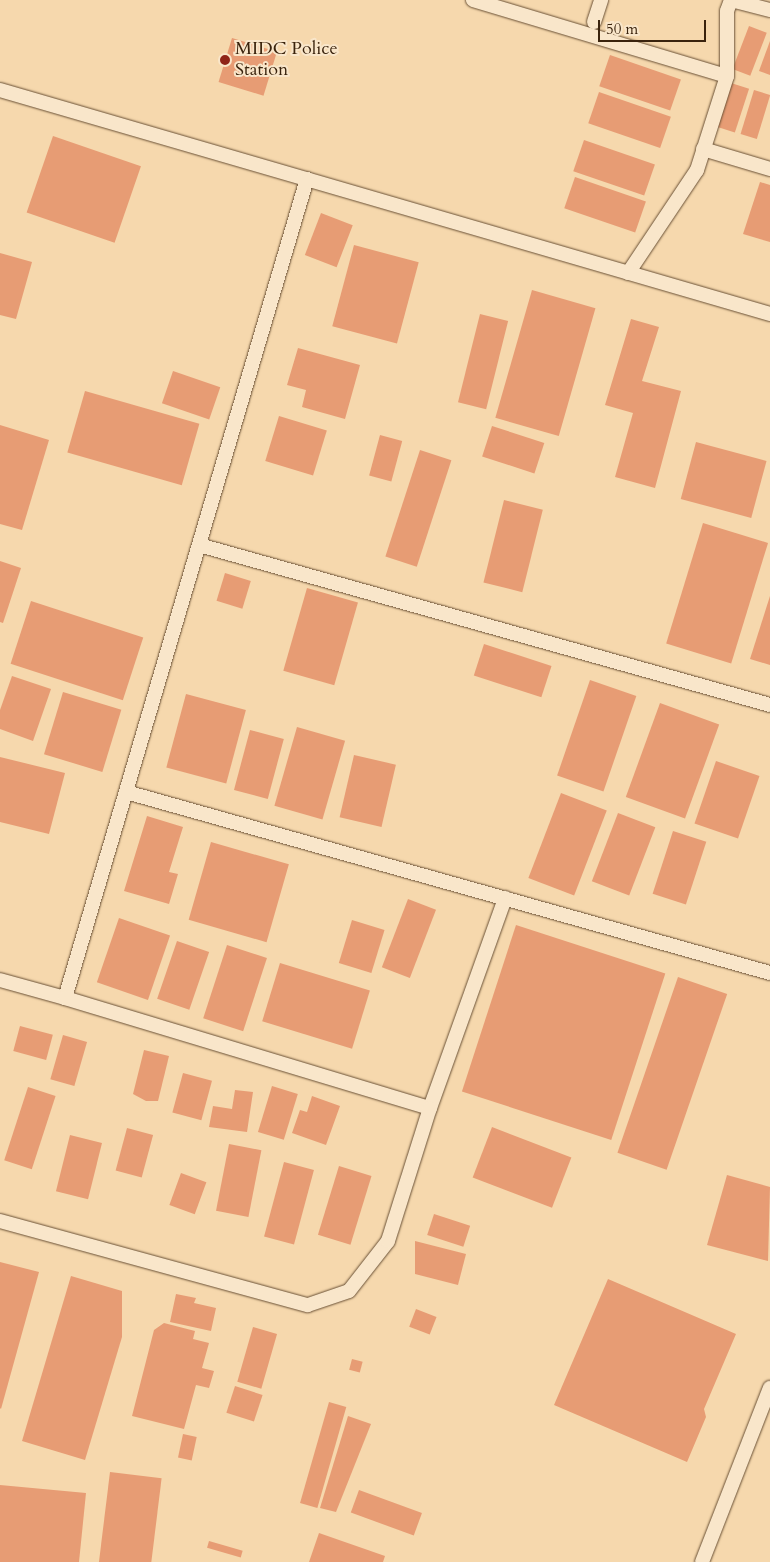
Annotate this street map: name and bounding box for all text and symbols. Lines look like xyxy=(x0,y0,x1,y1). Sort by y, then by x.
scale bar xyxy=(600,10,708,42)
text: 50 m xyxy=(606,19,638,39)
place label: MIDC Police Station xyxy=(235,39,338,82)
marker: MIDC Police Station xyxy=(219,54,231,66)

